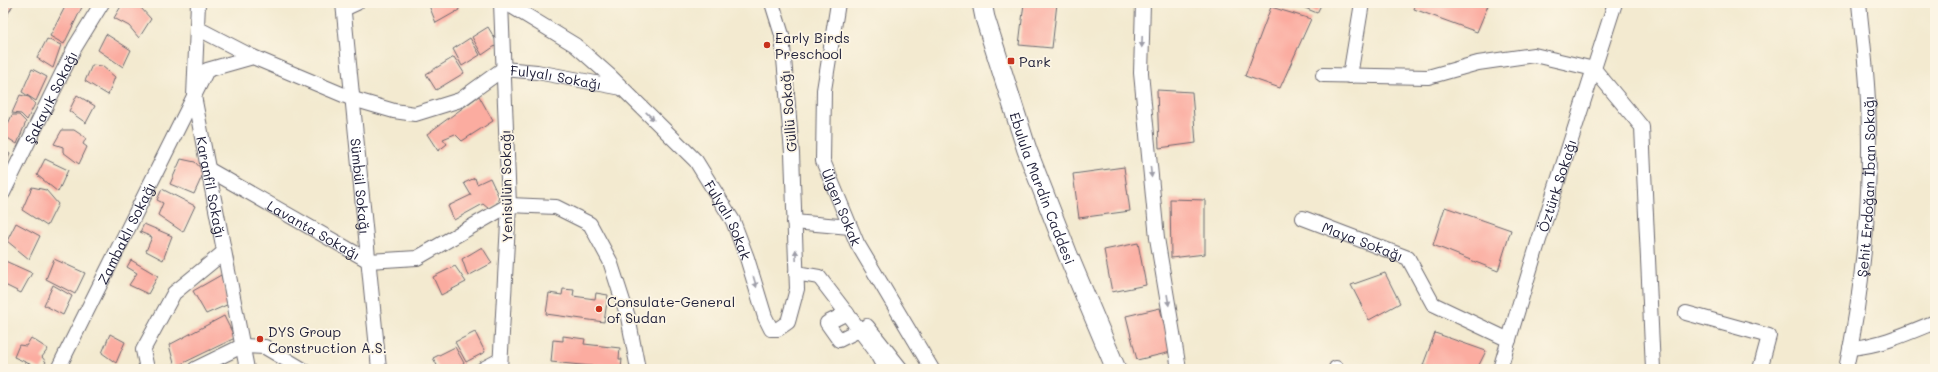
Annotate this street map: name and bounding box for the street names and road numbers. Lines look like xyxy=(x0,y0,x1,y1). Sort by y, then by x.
street label: Şakayık Sokağı xyxy=(19,47,81,147)
street label: Fulyalı Sokağı xyxy=(510,60,603,93)
street label: Güllü Sokağı xyxy=(775,69,801,153)
street label: Şehit Erdoğan İban Sokağı xyxy=(1852,95,1879,278)
street label: Ebulula Mardin Caddesi xyxy=(1006,110,1080,267)
street label: Yenisülün Sokağı xyxy=(496,130,516,242)
street label: Karanfil Sokağı xyxy=(193,135,231,240)
street label: Sümbül Sokağı xyxy=(347,137,375,235)
street label: Öztürk Sokağı xyxy=(1533,137,1580,234)
street label: Ülgen Sokak xyxy=(818,166,867,248)
street label: Fulyalı Sokak xyxy=(700,176,756,262)
street label: Zambaklı Sokağı xyxy=(92,179,159,287)
street label: Lavanta Sokağı xyxy=(264,195,364,264)
street label: Maya Sokağı xyxy=(1320,217,1406,265)

